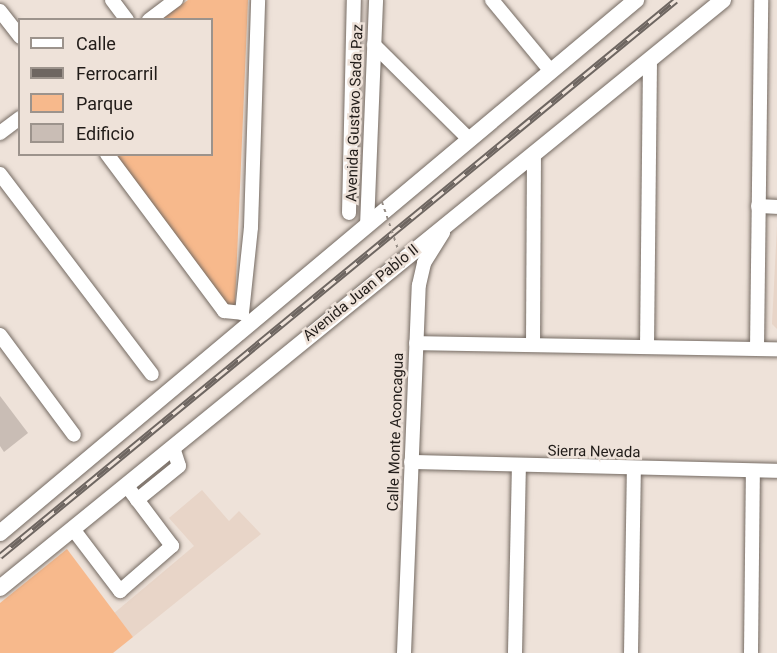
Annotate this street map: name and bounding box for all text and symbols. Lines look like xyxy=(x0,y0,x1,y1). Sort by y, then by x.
legend xyxy=(18,18,213,156)
street label: Avenida Gustavo Sada Paz xyxy=(343,24,367,202)
text: Calle xyxy=(76,33,116,54)
text: Ferrocarril xyxy=(76,63,158,84)
text: Parque xyxy=(76,93,133,114)
text: Edificio xyxy=(76,123,135,144)
street label: Avenida Juan Pablo II xyxy=(300,241,422,345)
street label: Calle Monte Aconcagua xyxy=(384,352,408,512)
street label: Sierra Nevada xyxy=(547,442,641,462)

